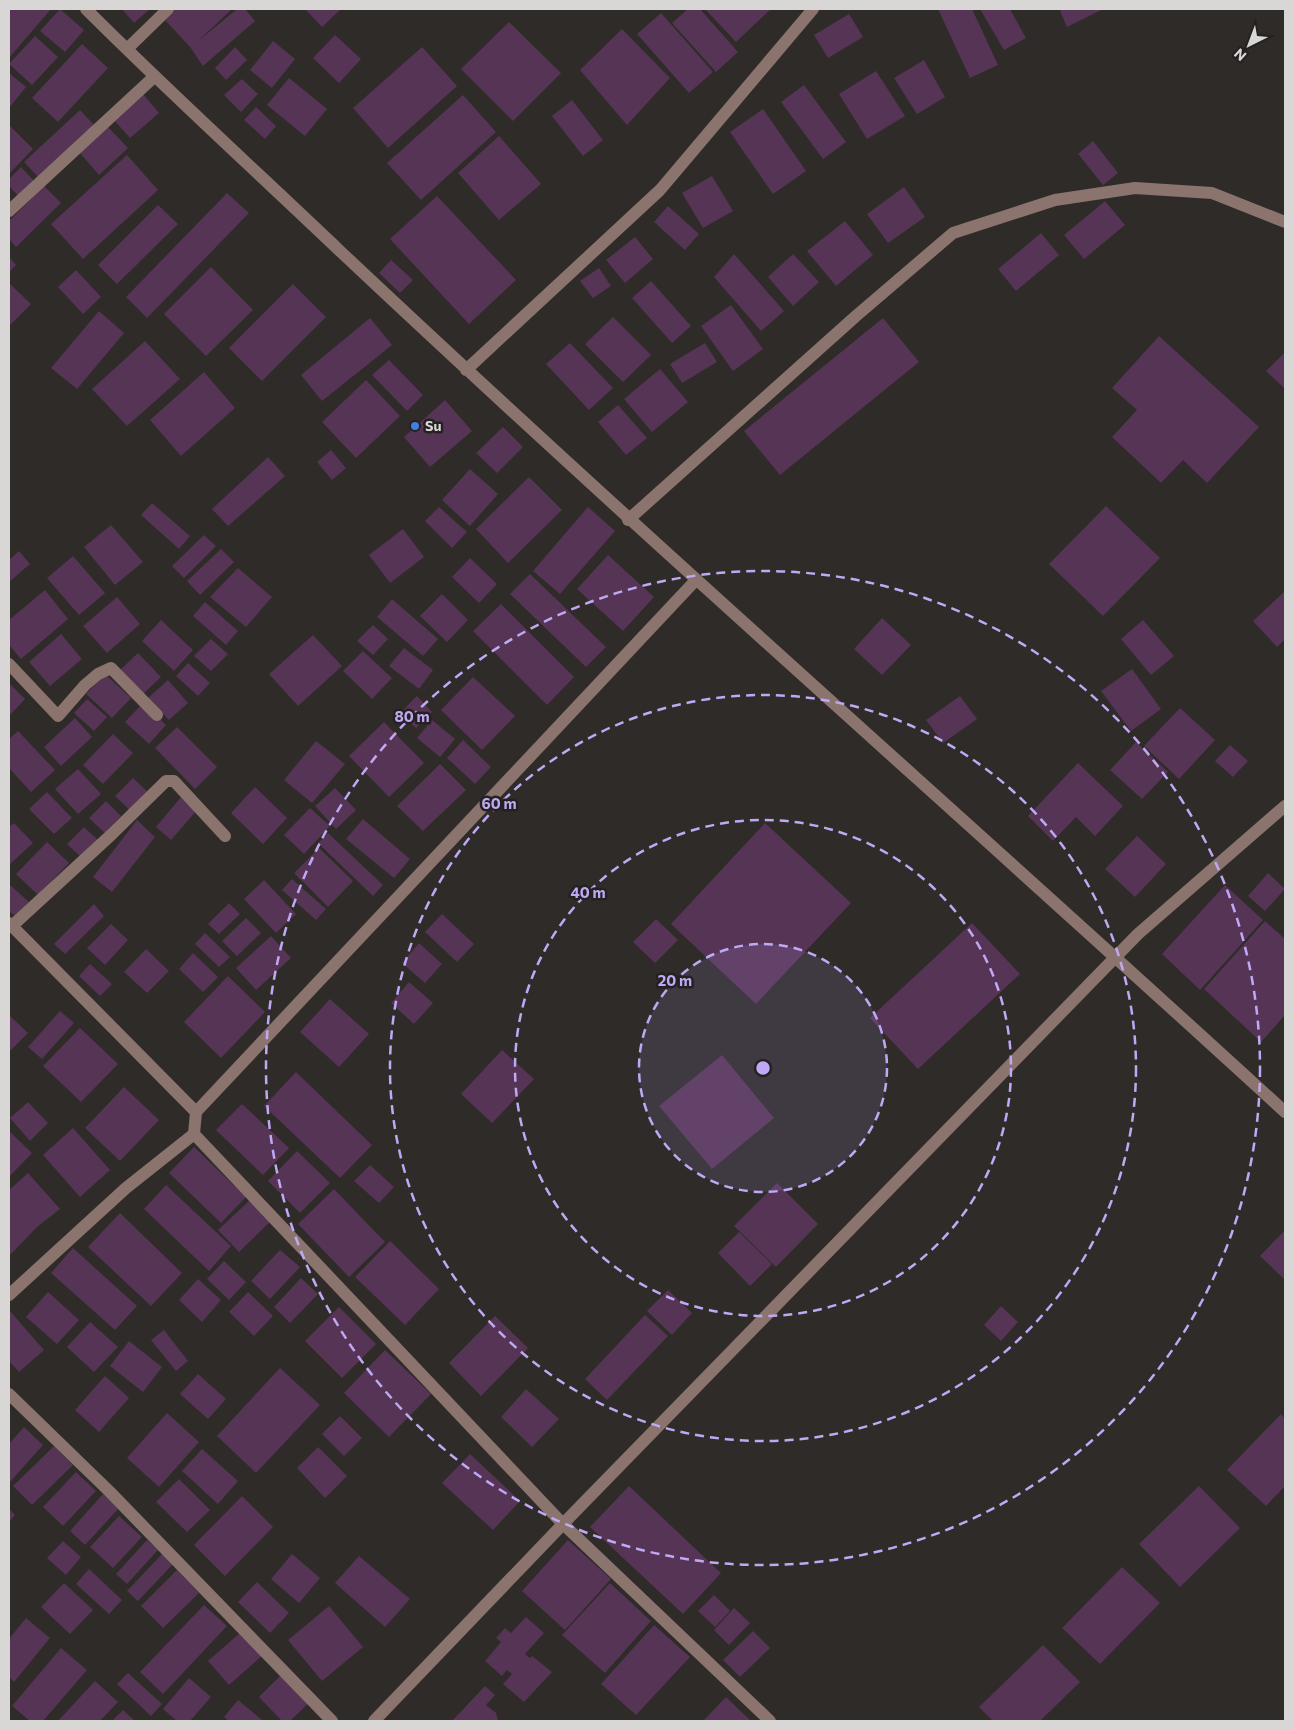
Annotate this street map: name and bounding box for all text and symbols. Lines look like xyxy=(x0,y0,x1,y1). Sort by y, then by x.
north arrow xyxy=(1224,20,1274,70)
text: N xyxy=(1230,45,1250,65)
place label: Su xyxy=(425,417,441,434)
marker: Su xyxy=(409,420,421,432)
text: 80 m xyxy=(394,707,430,725)
text: 60 m xyxy=(481,794,517,812)
text: 40 m xyxy=(570,883,606,901)
text: 20 m xyxy=(658,971,692,989)
centre of rings xyxy=(754,1059,772,1077)

